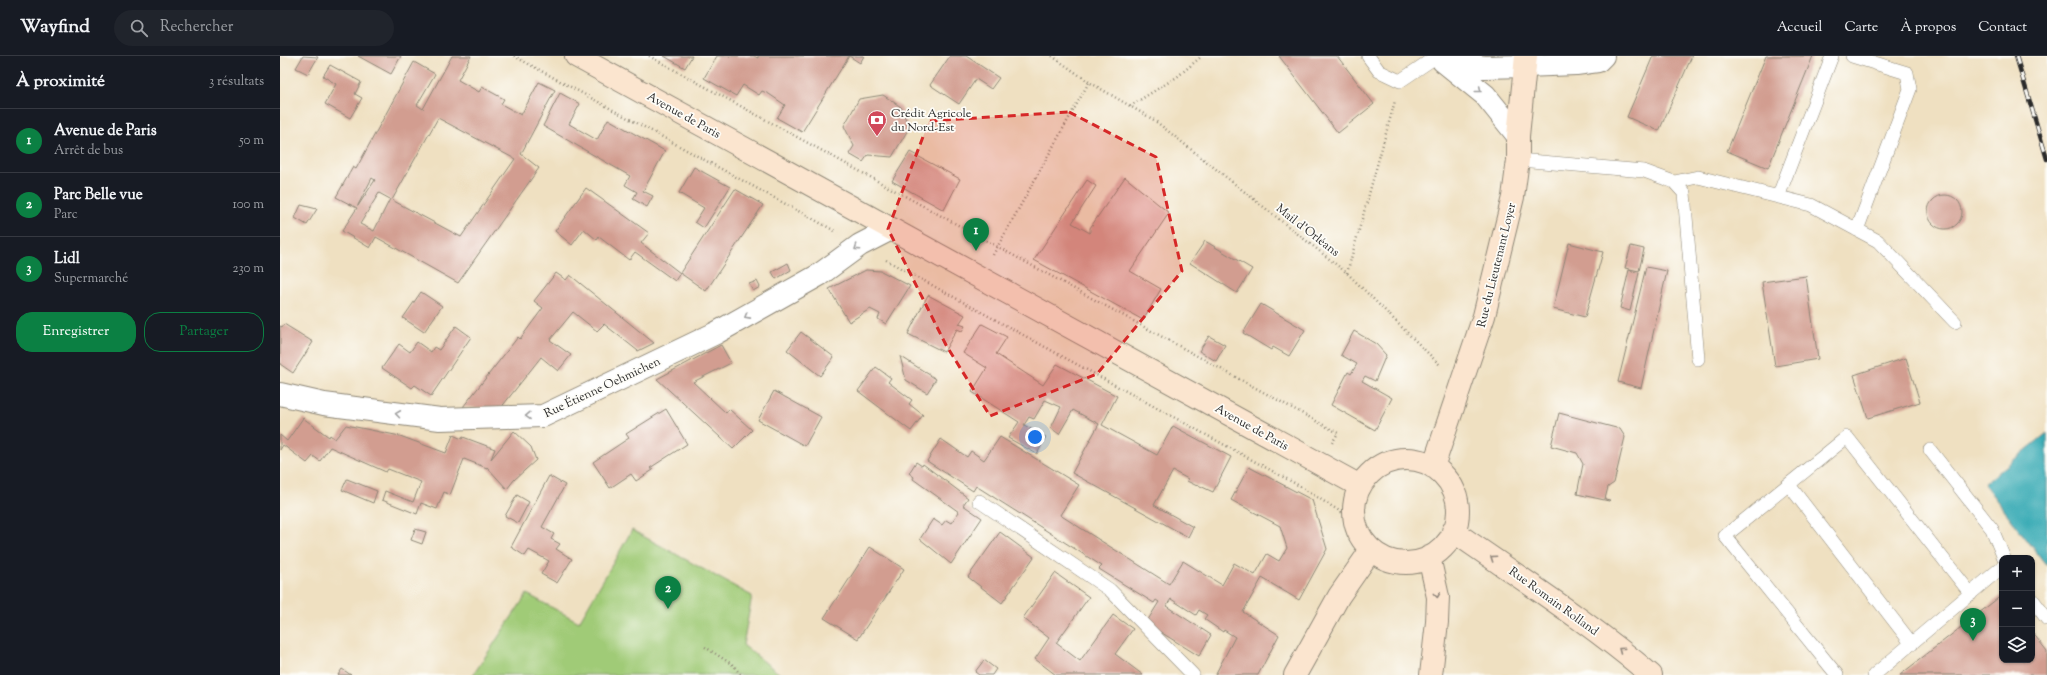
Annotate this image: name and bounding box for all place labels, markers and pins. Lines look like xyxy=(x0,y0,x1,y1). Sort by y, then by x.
place label: Crédit Agricole du Nord-Est xyxy=(891,105,972,137)
bank icon: Crédit Agricole du Nord-Est xyxy=(866,109,888,137)
pin: 1 xyxy=(963,218,989,251)
pin: 2 xyxy=(655,576,681,609)
pin: 3 xyxy=(1960,608,1986,641)

